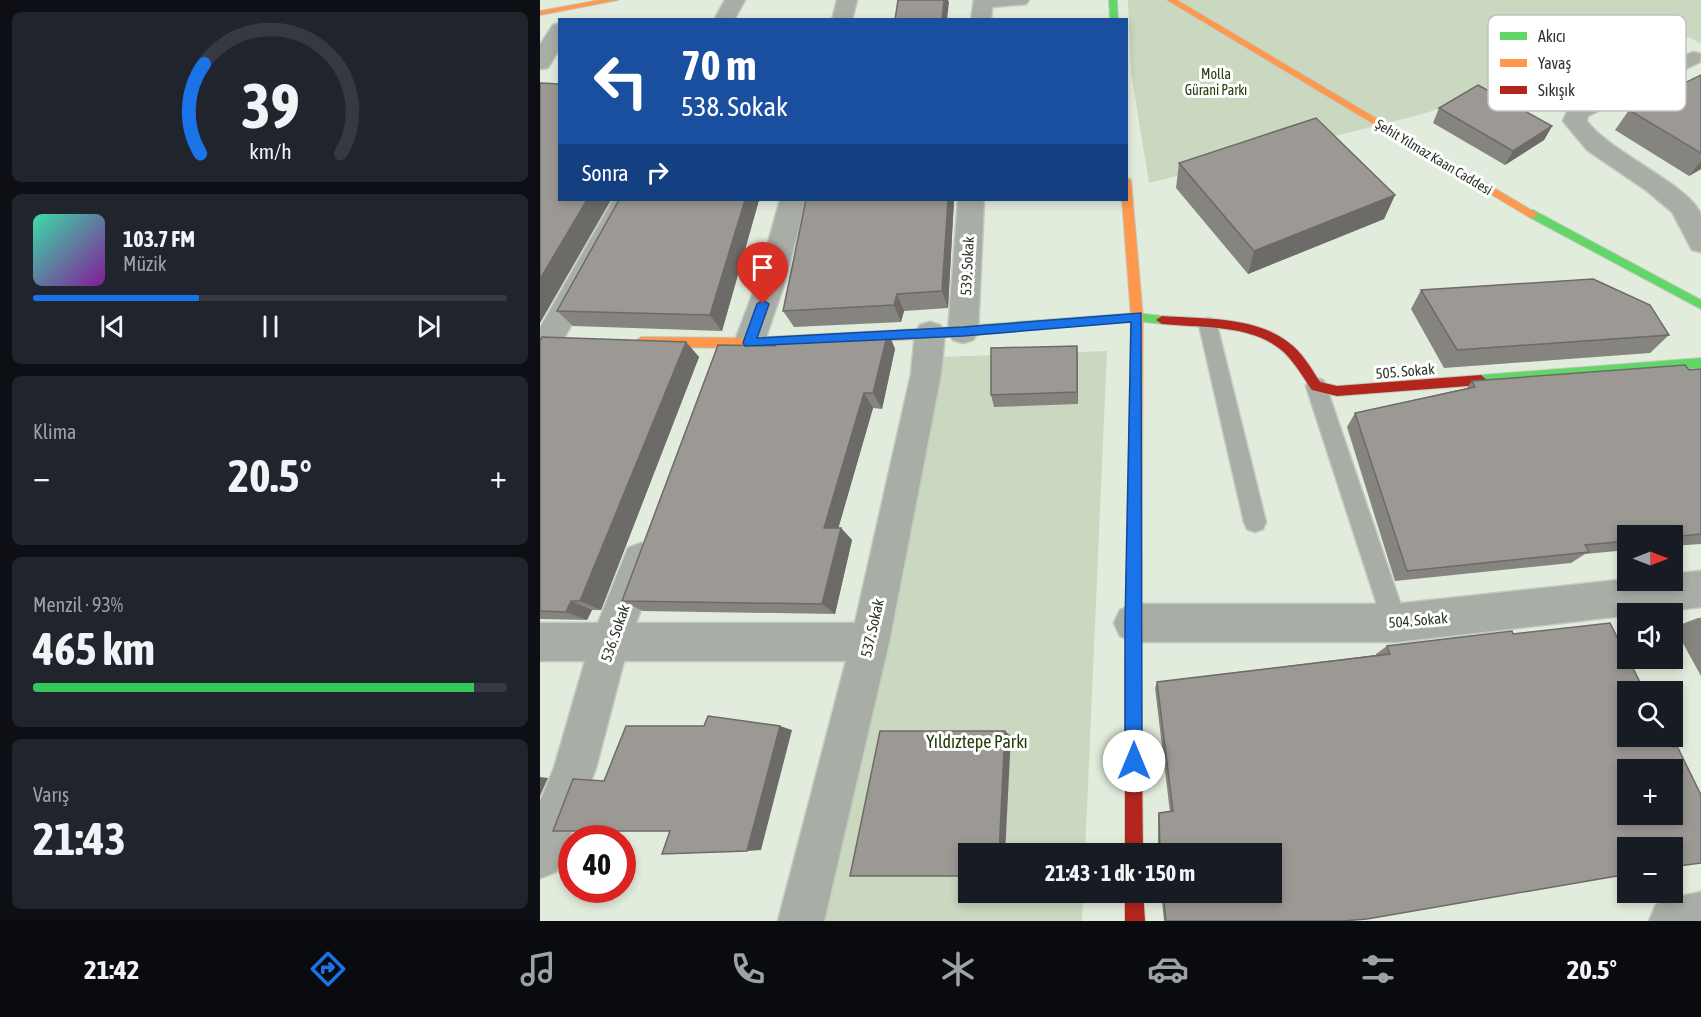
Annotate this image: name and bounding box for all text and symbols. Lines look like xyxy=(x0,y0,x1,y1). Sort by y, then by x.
legend xyxy=(1488,15,1686,111)
text: Akıcı xyxy=(1538,27,1566,45)
text: 70 m xyxy=(681,41,756,89)
icon: left xyxy=(582,42,660,120)
text: Yavaş xyxy=(1538,54,1571,73)
park label: Molla Gürani Parkı xyxy=(1185,66,1247,98)
text: 39 xyxy=(241,70,299,141)
text: Sıkışık xyxy=(1538,81,1575,100)
text: 538. Sokak xyxy=(681,91,788,122)
street label: Şehit Yılmaz Kaan Caddesi xyxy=(1373,116,1495,198)
text: km/h xyxy=(249,139,291,164)
icon: right xyxy=(641,156,674,189)
text: Sonra xyxy=(582,160,629,186)
text: 103.7 FM xyxy=(123,226,195,252)
street label: 539. Sokak xyxy=(957,235,977,296)
pin xyxy=(737,242,788,304)
icon: arrive xyxy=(746,251,779,284)
text: Müzik xyxy=(123,252,167,275)
icon: previous xyxy=(96,310,129,343)
icon: pause xyxy=(254,310,287,343)
icon: next xyxy=(412,310,445,343)
street label: 505. Sokak xyxy=(1375,360,1436,382)
text: Klima xyxy=(33,420,76,443)
text: 20.5° xyxy=(228,450,312,502)
text: − xyxy=(33,457,50,495)
text: + xyxy=(490,457,507,495)
north arrow xyxy=(1617,525,1683,591)
map controls xyxy=(1617,525,1683,903)
text: Menzil · 93% xyxy=(33,593,123,616)
street label: 537. Sokak xyxy=(857,597,887,659)
street label: 536. Sokak xyxy=(597,602,633,664)
button: sound xyxy=(1617,603,1683,669)
street label: 504. Sokak xyxy=(1388,609,1449,631)
text: 465 km xyxy=(33,623,155,675)
button: search xyxy=(1617,681,1683,747)
position arrow xyxy=(1102,729,1166,793)
park label: Yıldıztepe Parkı xyxy=(926,731,1028,752)
button: + xyxy=(1617,759,1683,825)
text: Varış xyxy=(33,783,69,806)
text: 21:43 xyxy=(33,813,126,865)
speed limit sign: 40 xyxy=(558,825,636,903)
button: − xyxy=(1617,837,1683,903)
text: 21:43 · 1 dk · 150 m xyxy=(1045,860,1195,886)
icon: directions xyxy=(307,948,349,990)
icon: music xyxy=(517,948,559,990)
icon: phone xyxy=(727,948,769,990)
icon: climate xyxy=(937,948,979,990)
icon: car xyxy=(1147,948,1189,990)
icon: filters xyxy=(1357,948,1399,990)
text: 21:42 xyxy=(84,954,140,985)
text: 20.5° xyxy=(1567,954,1617,985)

